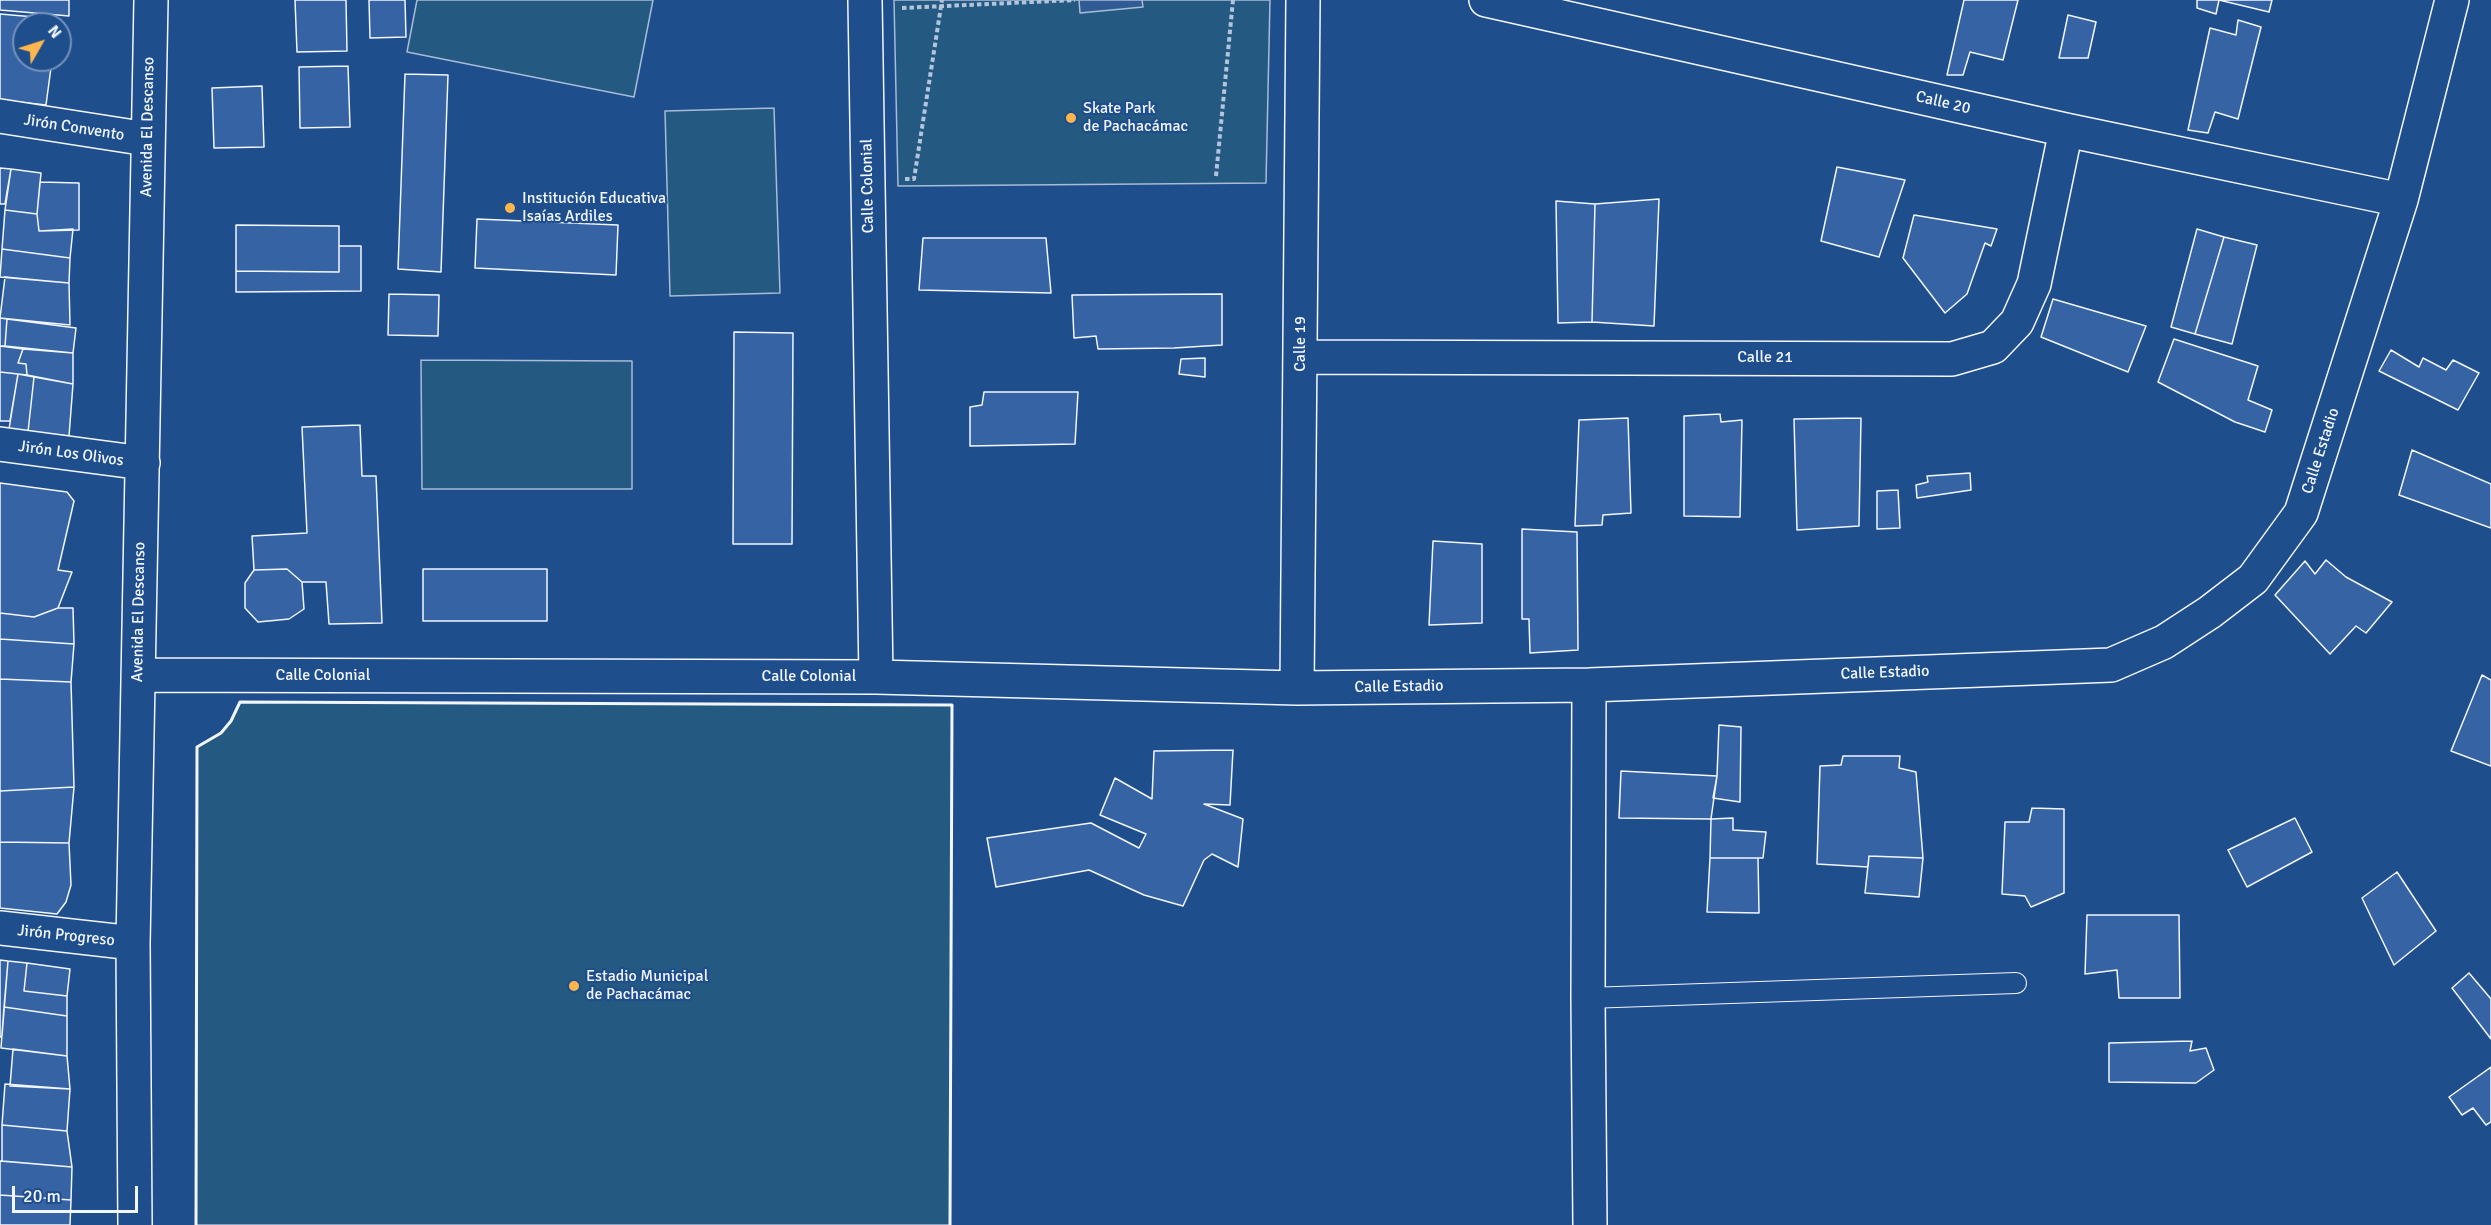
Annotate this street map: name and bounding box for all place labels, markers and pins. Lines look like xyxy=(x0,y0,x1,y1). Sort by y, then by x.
place label: Skate Park de Pachacámac xyxy=(1083,99,1188,137)
marker: Skate Park de Pachacámac xyxy=(1064,111,1078,125)
place label: Institución Educativa Isaías Ardiles xyxy=(522,189,666,227)
marker: Institución Educativa Isaías Ardiles xyxy=(503,201,517,215)
place label: Estadio Municipal de Pachacámac xyxy=(586,967,708,1005)
marker: Estadio Municipal de Pachacámac xyxy=(567,979,581,993)

